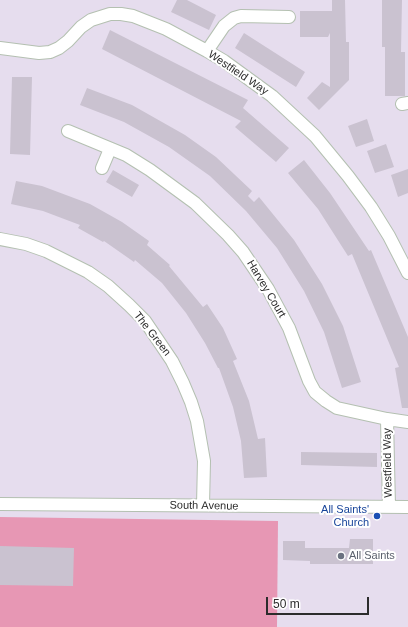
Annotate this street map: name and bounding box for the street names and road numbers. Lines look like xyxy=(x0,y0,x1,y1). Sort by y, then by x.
street label: Westfield Way xyxy=(205,48,271,98)
street label: Harvey Court xyxy=(244,258,288,320)
street label: The Green xyxy=(131,309,173,359)
street label: Westfield Way xyxy=(381,428,395,498)
street label: South Avenue xyxy=(169,499,239,513)

